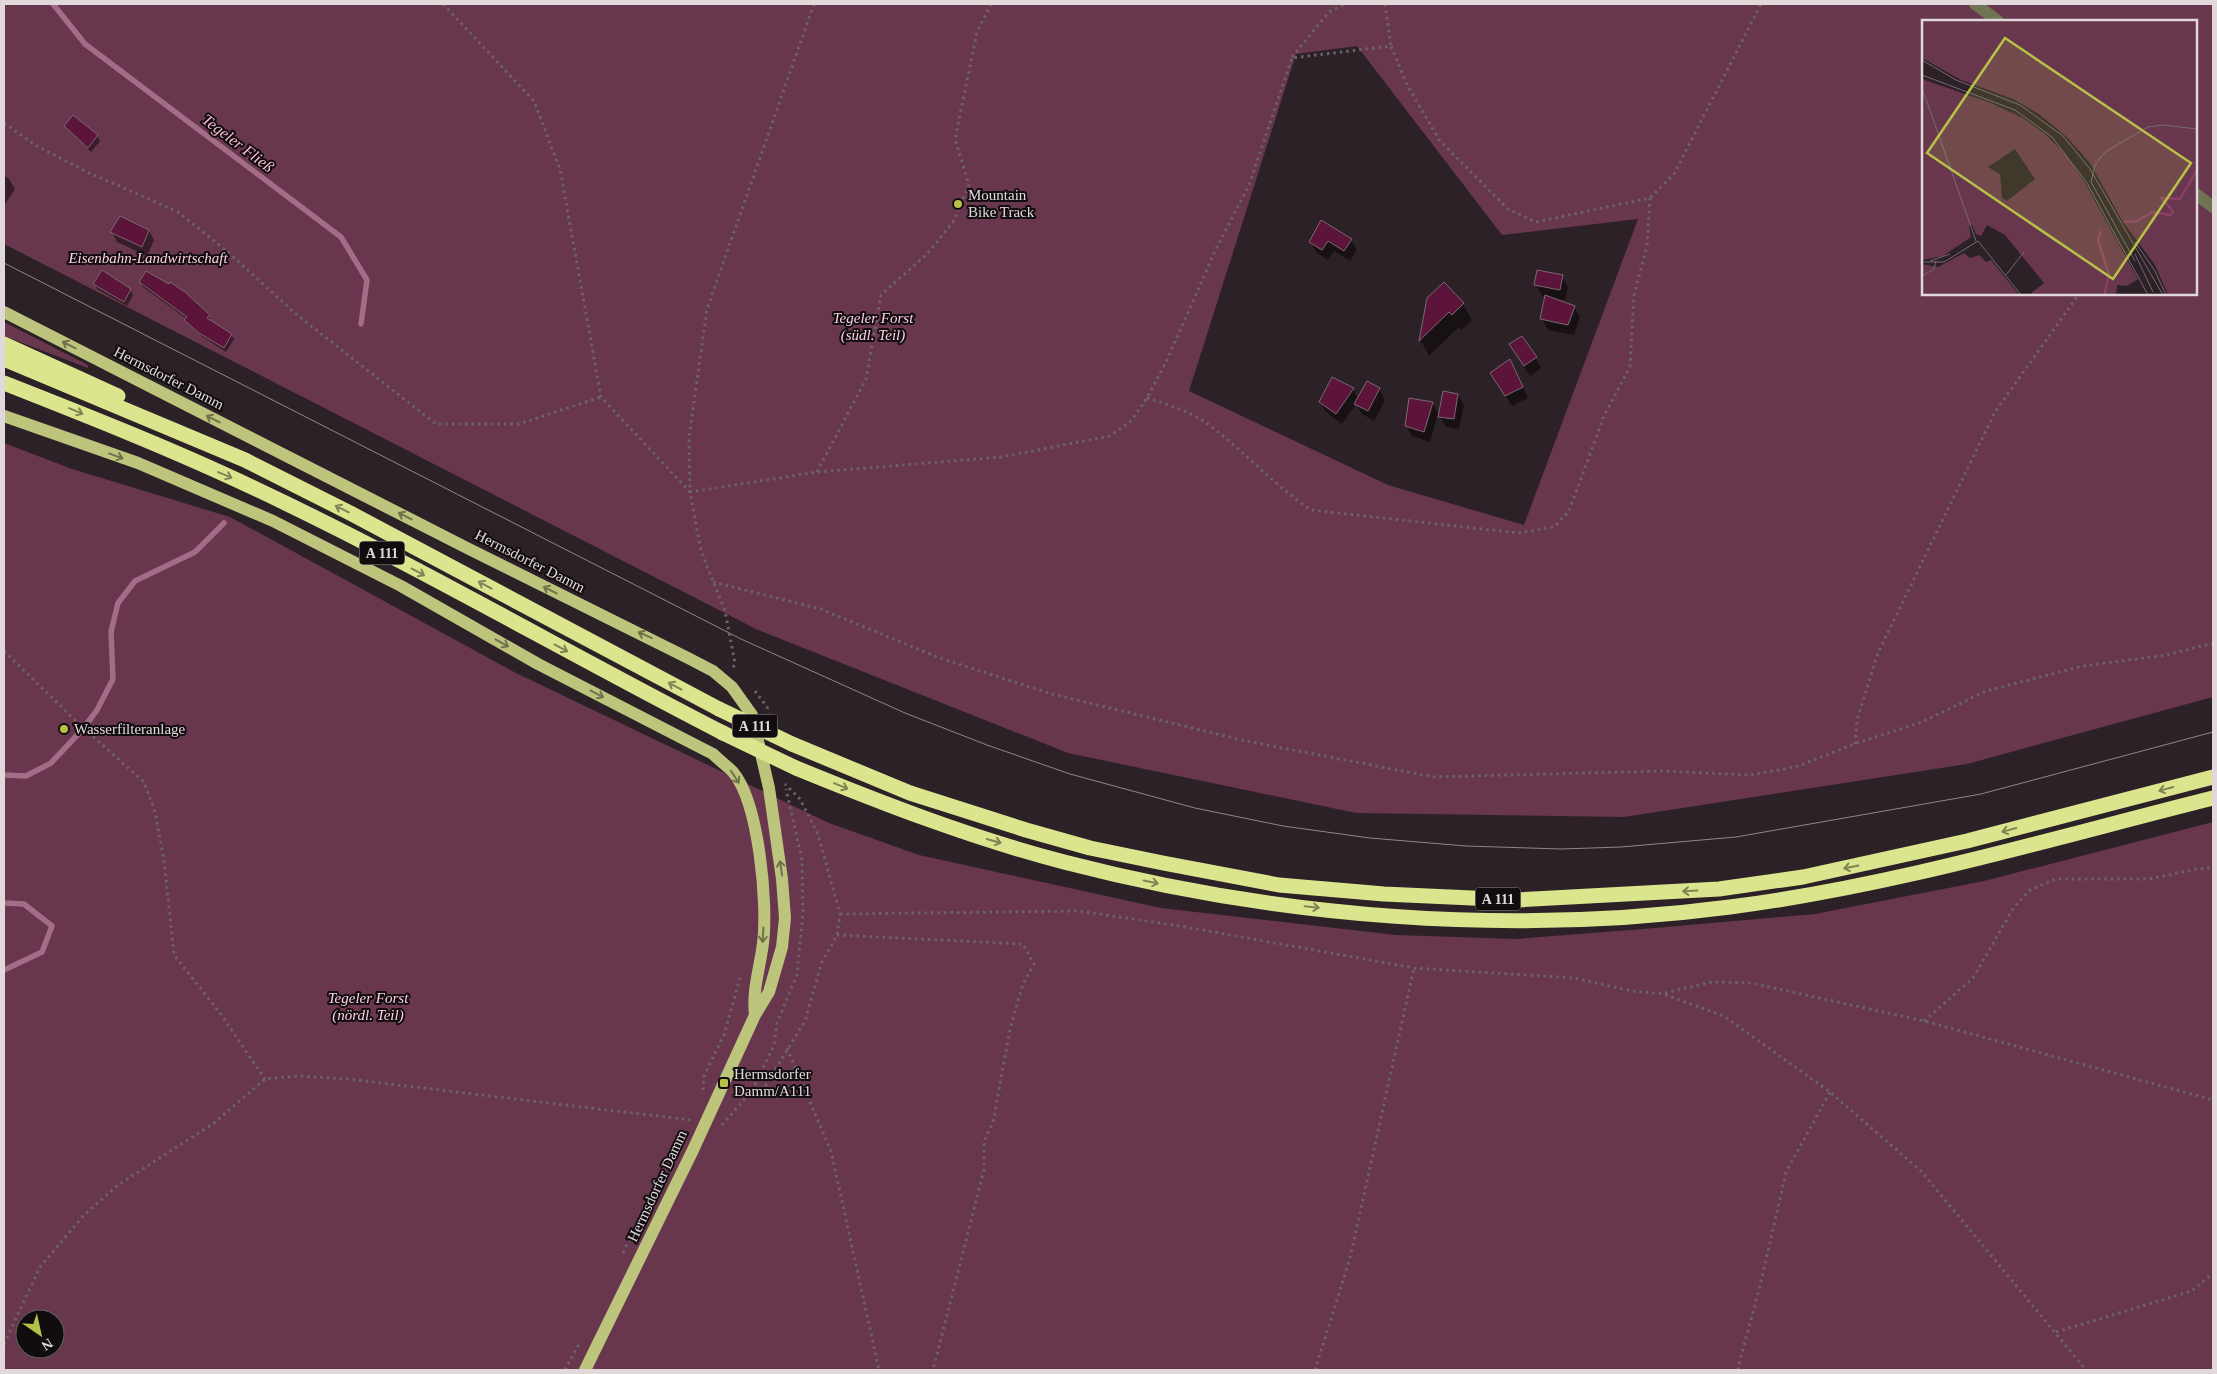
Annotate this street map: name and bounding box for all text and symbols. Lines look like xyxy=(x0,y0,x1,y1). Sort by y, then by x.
inset map xyxy=(1922,20,2197,295)
water label: Tegeler Fließ xyxy=(198,111,277,176)
place label: Mountain Bike Track xyxy=(968,187,1035,220)
marker: Mountain Bike Track xyxy=(952,198,964,210)
park label: Eisenbahn-Landwirtschaft xyxy=(67,250,228,266)
park label: Tegeler Forst (südl. Teil) xyxy=(833,310,914,344)
one-way arrow xyxy=(61,340,76,350)
street label: Hermsdorfer Damm xyxy=(111,343,227,413)
one-way arrow xyxy=(68,407,83,416)
one-way arrow xyxy=(206,414,221,424)
one-way arrow xyxy=(108,452,123,461)
one-way arrow xyxy=(217,471,232,481)
one-way arrow xyxy=(335,504,350,513)
one-way arrow xyxy=(398,511,413,520)
street label: Hermsdorfer Damm xyxy=(472,526,588,596)
road number: A 111 xyxy=(360,542,404,564)
one-way arrow xyxy=(410,567,425,577)
one-way arrow xyxy=(478,580,493,590)
one-way arrow xyxy=(543,585,558,594)
one-way arrow xyxy=(638,630,653,640)
one-way arrow xyxy=(494,638,509,648)
one-way arrow xyxy=(553,644,568,653)
one-way arrow xyxy=(668,681,683,691)
one-way arrow xyxy=(589,690,604,699)
road number: A 111 xyxy=(732,714,778,738)
place label: Wasserfilteranlage xyxy=(74,721,186,737)
marker: Wasserfilteranlage xyxy=(58,723,70,735)
one-way arrow xyxy=(730,770,740,784)
one-way arrow xyxy=(833,782,848,792)
one-way arrow xyxy=(2159,785,2175,794)
one-way arrow xyxy=(2001,826,2017,836)
one-way arrow xyxy=(986,837,1002,847)
one-way arrow xyxy=(776,860,786,876)
one-way arrow xyxy=(1843,863,1859,873)
one-way arrow xyxy=(1143,878,1159,887)
one-way arrow xyxy=(1682,886,1698,895)
road number: A 111 xyxy=(1476,888,1520,911)
one-way arrow xyxy=(1303,902,1319,912)
one-way arrow xyxy=(759,927,768,943)
park label: Tegeler Forst (nördl. Teil) xyxy=(328,990,409,1024)
place label: Hermsdorfer Damm/A111 xyxy=(734,1066,811,1099)
marker: Hermsdorfer Damm/A111 xyxy=(718,1077,730,1089)
street label: Hermsdorfer Damm xyxy=(624,1127,690,1244)
north arrow xyxy=(15,1309,65,1359)
text: N xyxy=(39,1335,55,1353)

